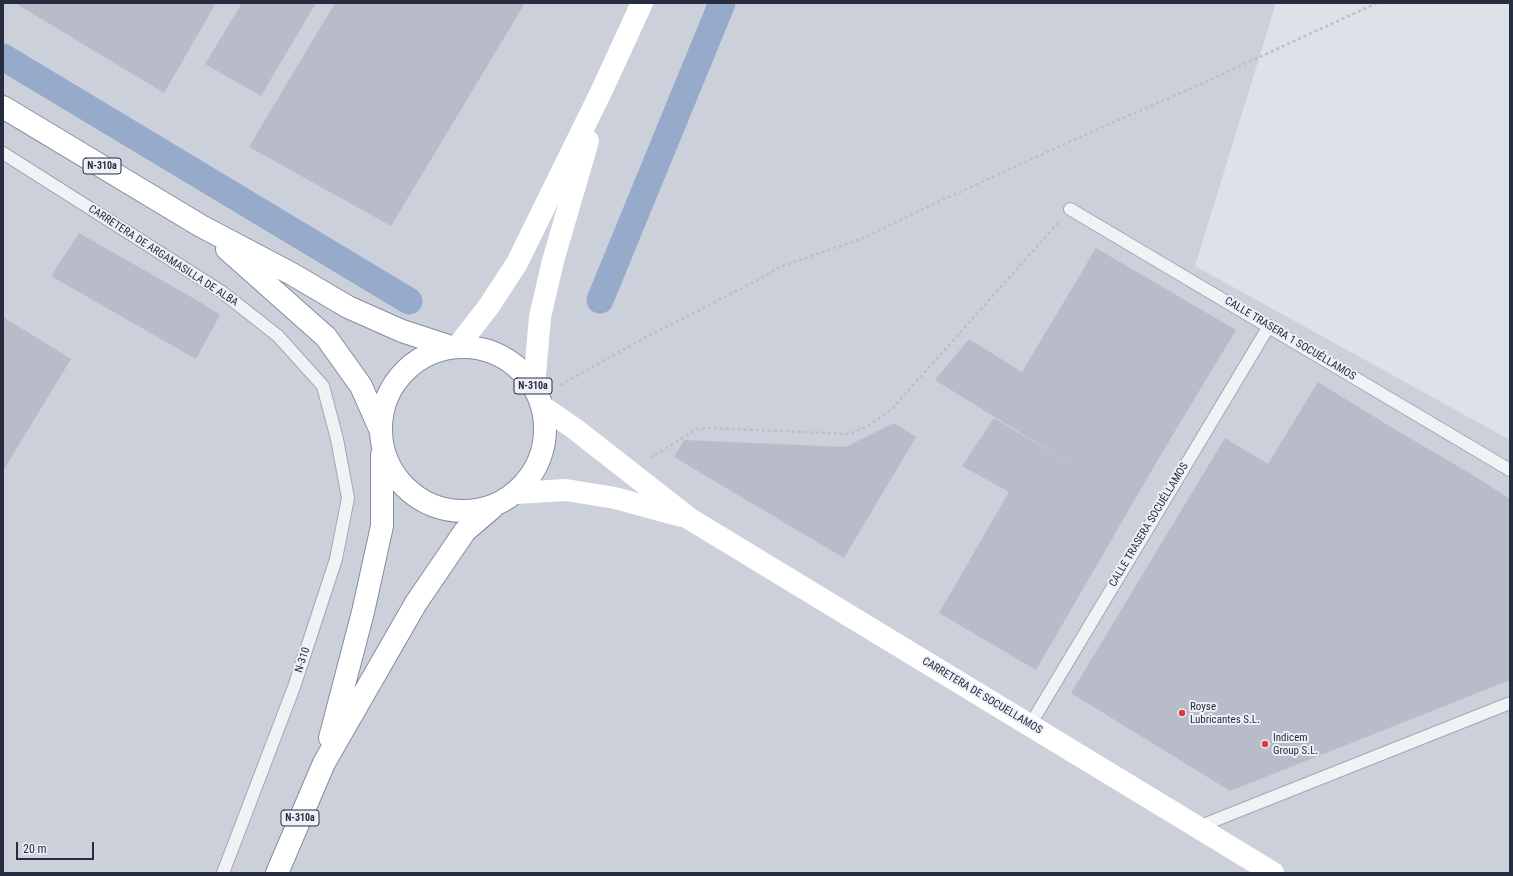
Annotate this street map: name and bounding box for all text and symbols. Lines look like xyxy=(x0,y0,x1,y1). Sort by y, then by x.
road number: N-310a xyxy=(83,158,121,174)
street label: CARRETERA DE ARGAMASILLA DE ALBA xyxy=(86,203,240,309)
street label: CALLE TRASERA 1 SOCUÉLLAMOS xyxy=(1222,295,1358,383)
road number: N-310a xyxy=(514,378,552,394)
street label: CALLE TRASERA SOCUÉLLAMOS xyxy=(1107,461,1191,589)
street label: N-310 xyxy=(293,646,313,674)
street label: CARRETERA DE SOCUELLAMOS xyxy=(920,655,1044,737)
place label: Royse Lubricantes S.L. xyxy=(1190,700,1260,726)
marker: Royse Lubricantes S.L. xyxy=(1177,708,1187,718)
place label: Indicem Group S.L. xyxy=(1273,731,1318,757)
marker: Indicem Group S.L. xyxy=(1260,739,1270,749)
road number: N-310a xyxy=(281,810,319,826)
scale bar xyxy=(18,834,96,860)
text: 20 m xyxy=(23,842,47,856)

